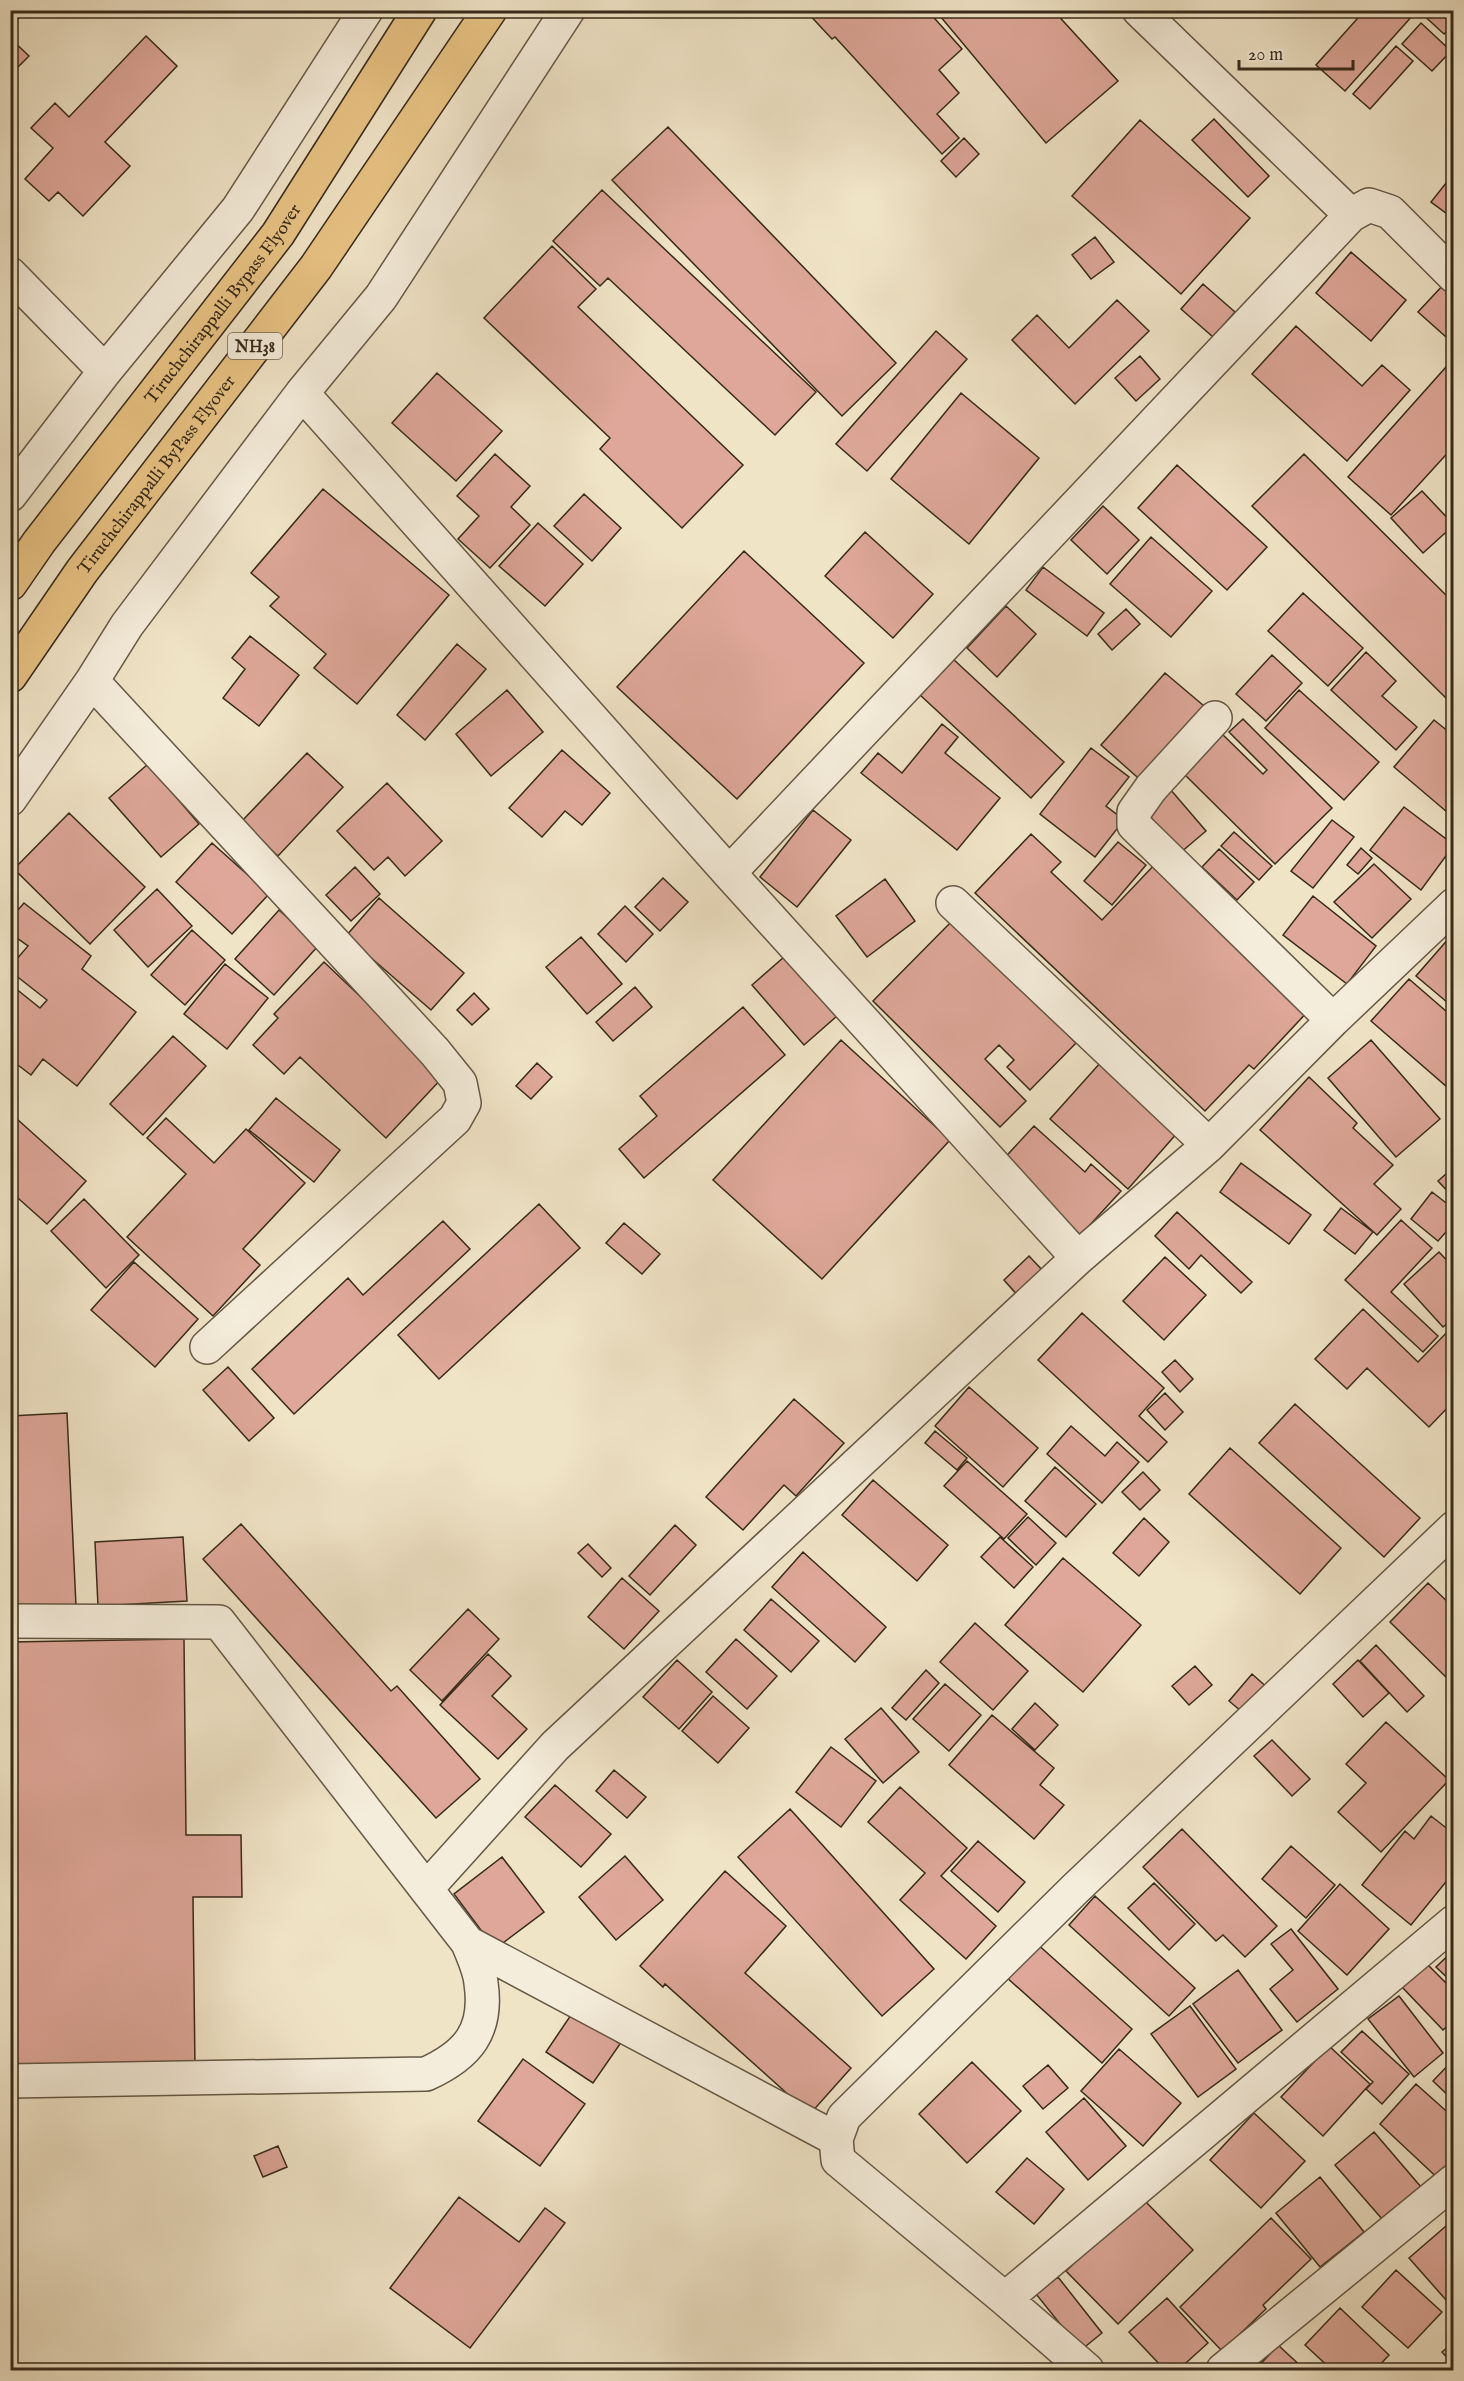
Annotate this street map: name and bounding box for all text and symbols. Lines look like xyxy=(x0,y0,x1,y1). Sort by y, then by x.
scale bar xyxy=(1239,33,1353,71)
text: 20 m xyxy=(1248,44,1283,67)
street label: Tiruchchirappalli Bypass Flyover xyxy=(140,200,307,409)
road number: NH38 xyxy=(228,333,282,359)
street label: Tiruchchirappalli ByPass Flyover xyxy=(73,371,242,580)

